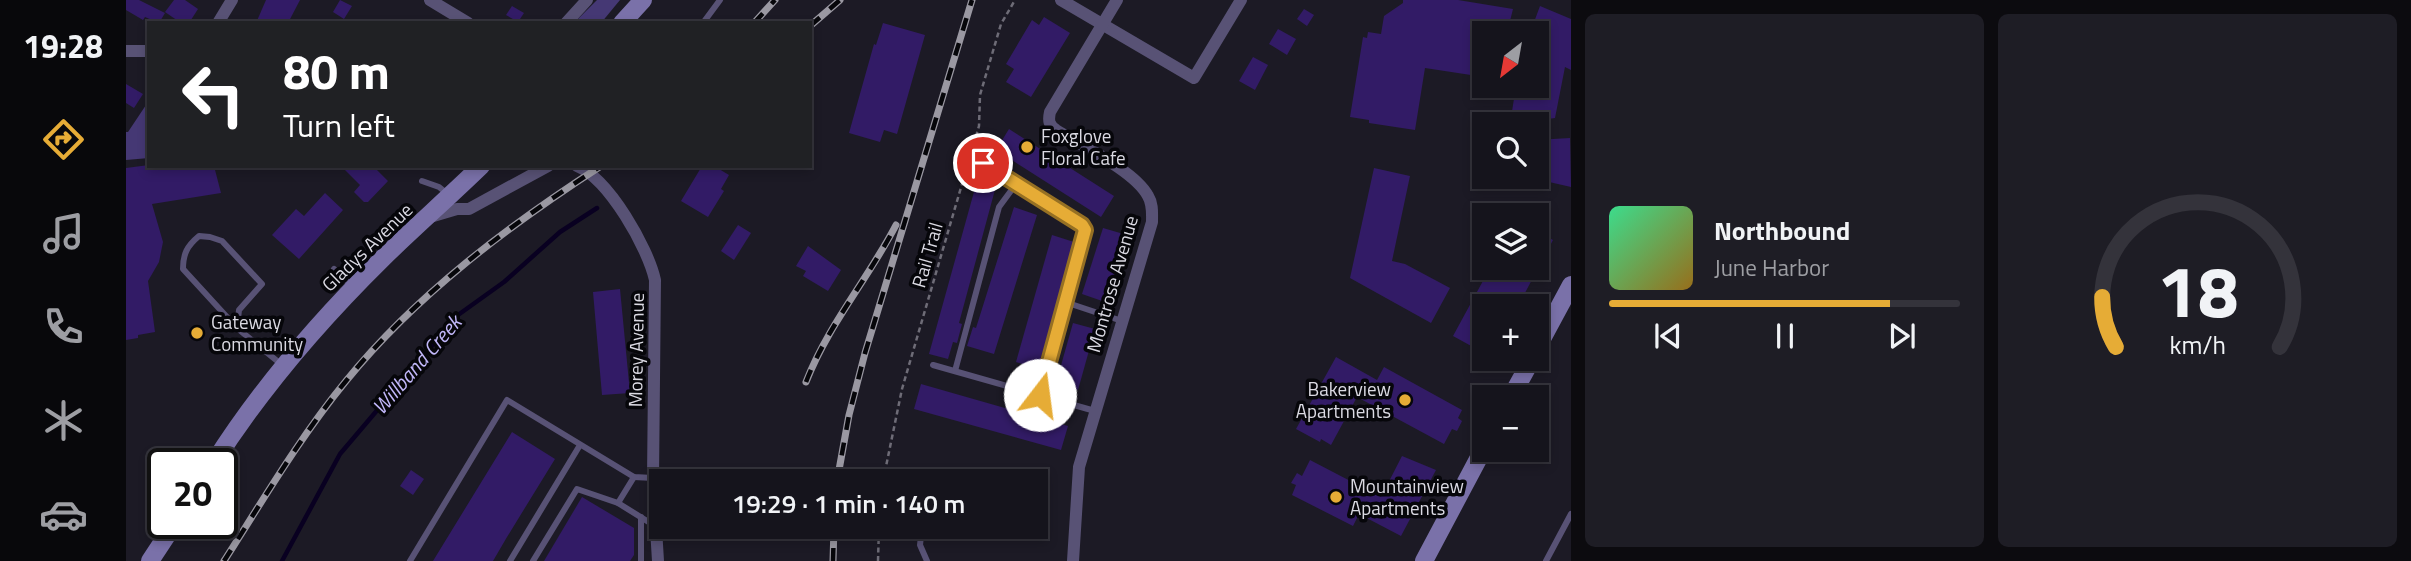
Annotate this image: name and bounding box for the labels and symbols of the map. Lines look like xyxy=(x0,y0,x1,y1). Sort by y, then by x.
north arrow xyxy=(1472,21,1549,98)
place label: Foxglove Floral Cafe xyxy=(1041,121,1126,172)
pin xyxy=(953,133,1013,193)
marker: Foxglove Floral Cafe xyxy=(1019,139,1035,155)
street label: Gladys Avenue xyxy=(314,196,419,298)
street label: Montrose Avenue xyxy=(1078,212,1145,356)
street label: Rail Trail xyxy=(903,219,950,291)
street label: Morey Avenue xyxy=(620,292,651,407)
water label: Willband Creek xyxy=(364,305,470,421)
place label: Gateway Community xyxy=(211,307,303,358)
marker: Gateway Community xyxy=(189,325,205,341)
position arrow xyxy=(1003,358,1077,432)
place label: Bakerview Apartments xyxy=(1296,374,1391,425)
marker: Bakerview Apartments xyxy=(1397,392,1413,408)
speed limit sign: 20 xyxy=(147,448,238,539)
place label: Mountainview Apartments xyxy=(1350,471,1464,522)
marker: Mountainview Apartments xyxy=(1328,489,1344,505)

